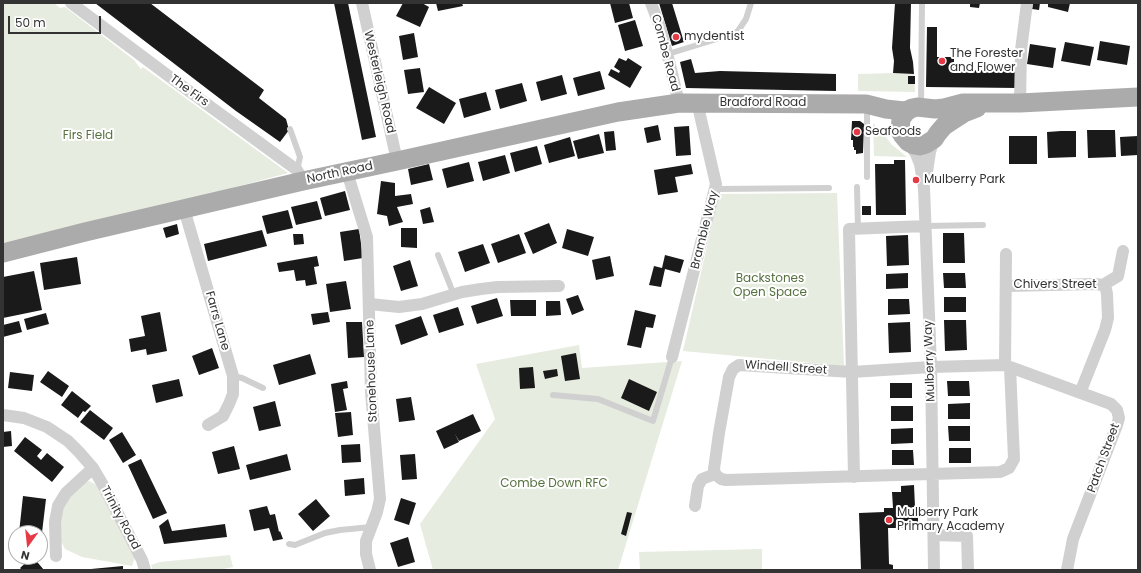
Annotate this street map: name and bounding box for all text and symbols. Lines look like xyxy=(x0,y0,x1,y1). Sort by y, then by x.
scale bar xyxy=(10,8,103,34)
street label: Combe Road xyxy=(648,13,682,93)
text: 50 m xyxy=(15,14,46,31)
street label: Westerleigh Road xyxy=(360,29,398,135)
place label: mydentist xyxy=(684,30,744,44)
marker: mydentist xyxy=(671,32,681,42)
place label: The Forester and Flower xyxy=(950,47,1023,75)
marker: The Forester and Flower xyxy=(937,56,947,66)
street label: The Firs xyxy=(167,72,211,110)
street label: Bradford Road xyxy=(720,96,806,110)
place label: Seafoods xyxy=(865,125,921,139)
marker: Seafoods xyxy=(852,127,862,137)
park label: Firs Field xyxy=(63,129,113,143)
street label: North Road xyxy=(306,159,374,187)
place label: Mulberry Park xyxy=(924,173,1005,187)
marker: Mulberry Park xyxy=(911,175,921,185)
street label: Bramble Way xyxy=(688,189,722,271)
park label: Backstones Open Space xyxy=(733,272,807,300)
street label: Chivers Street xyxy=(1013,278,1097,292)
street label: Farrs Lane xyxy=(202,290,232,352)
street label: Stonehouse Lane xyxy=(363,319,381,423)
street label: Mulberry Way xyxy=(921,320,939,402)
street label: Windell Street xyxy=(745,358,827,378)
street label: Patch Street xyxy=(1085,421,1123,495)
park label: Combe Down RFC xyxy=(500,477,608,491)
street label: Trinity Road xyxy=(97,484,143,552)
place label: Mulberry Park Primary Academy xyxy=(897,506,1004,534)
marker: Mulberry Park Primary Academy xyxy=(884,515,894,525)
north arrow xyxy=(8,525,48,565)
text: N xyxy=(19,547,31,564)

